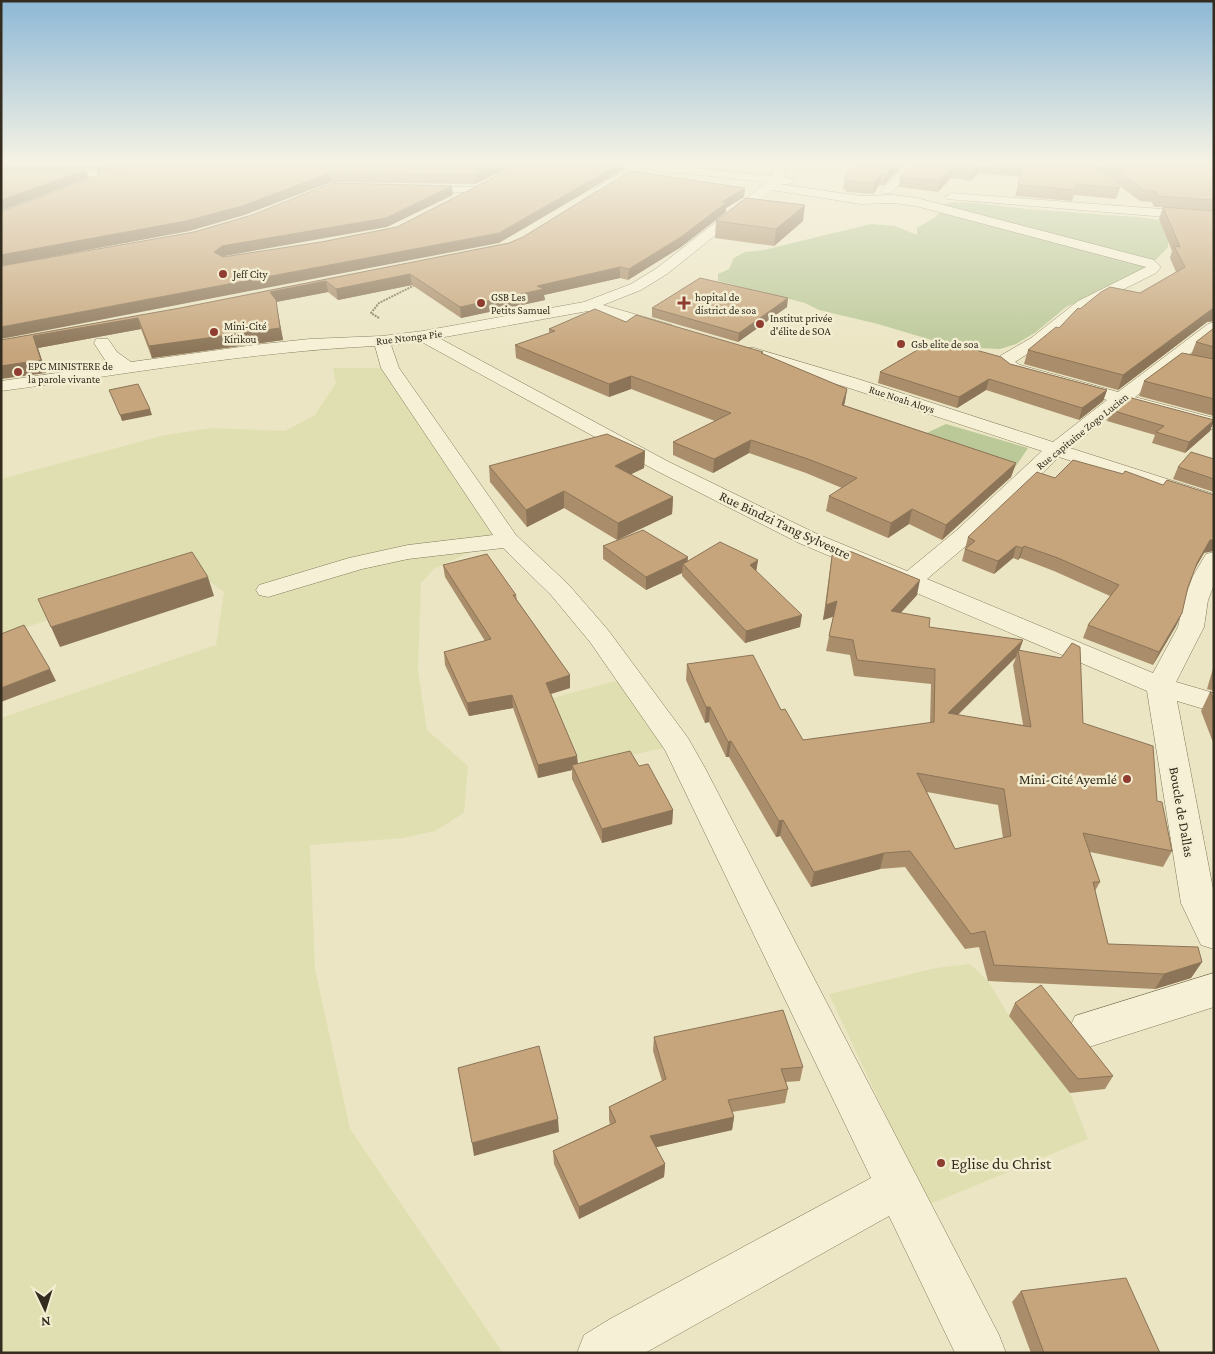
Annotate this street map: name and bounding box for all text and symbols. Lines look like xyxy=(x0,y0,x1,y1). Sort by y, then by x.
marker: Jeff City xyxy=(217,268,229,280)
place label: Jeff City xyxy=(232,268,269,281)
place label: GSB Les Petits Samuel xyxy=(491,291,550,316)
place label: hopital de district de soa xyxy=(695,291,756,316)
marker: hopital de district de soa xyxy=(677,296,691,310)
marker: GSB Les Petits Samuel xyxy=(475,297,487,309)
place label: Institut privée d'élite de SOA xyxy=(770,312,833,337)
marker: Institut privée d'élite de SOA xyxy=(754,318,766,330)
place label: Mini-Cité Kirikou xyxy=(224,320,267,345)
marker: Mini-Cité Kirikou xyxy=(208,326,220,338)
street label: Rue Ntonga Pie xyxy=(375,327,443,348)
marker: Gsb elite de soa xyxy=(895,338,907,350)
place label: Gsb elite de soa xyxy=(911,338,979,350)
place label: EPC MINISTERE de la parole vivante xyxy=(28,360,113,386)
marker: EPC MINISTERE de la parole vivante xyxy=(12,366,24,378)
street label: Rue Noah Aloys xyxy=(867,383,936,416)
street label: Rue capitaine Zogo Lucien xyxy=(1034,390,1131,473)
street label: Rue Bindzi Tang Sylvestre xyxy=(717,488,853,562)
street label: Boucle de Dallas xyxy=(1166,766,1198,858)
place label: Mini-Cité Ayemlé xyxy=(1019,771,1117,787)
marker: Mini-Cité Ayemlé xyxy=(1121,773,1133,785)
place label: Eglise du Christ xyxy=(951,1155,1052,1173)
marker: Eglise du Christ xyxy=(935,1157,947,1169)
north arrow xyxy=(20,1284,70,1334)
text: N xyxy=(40,1314,51,1330)

